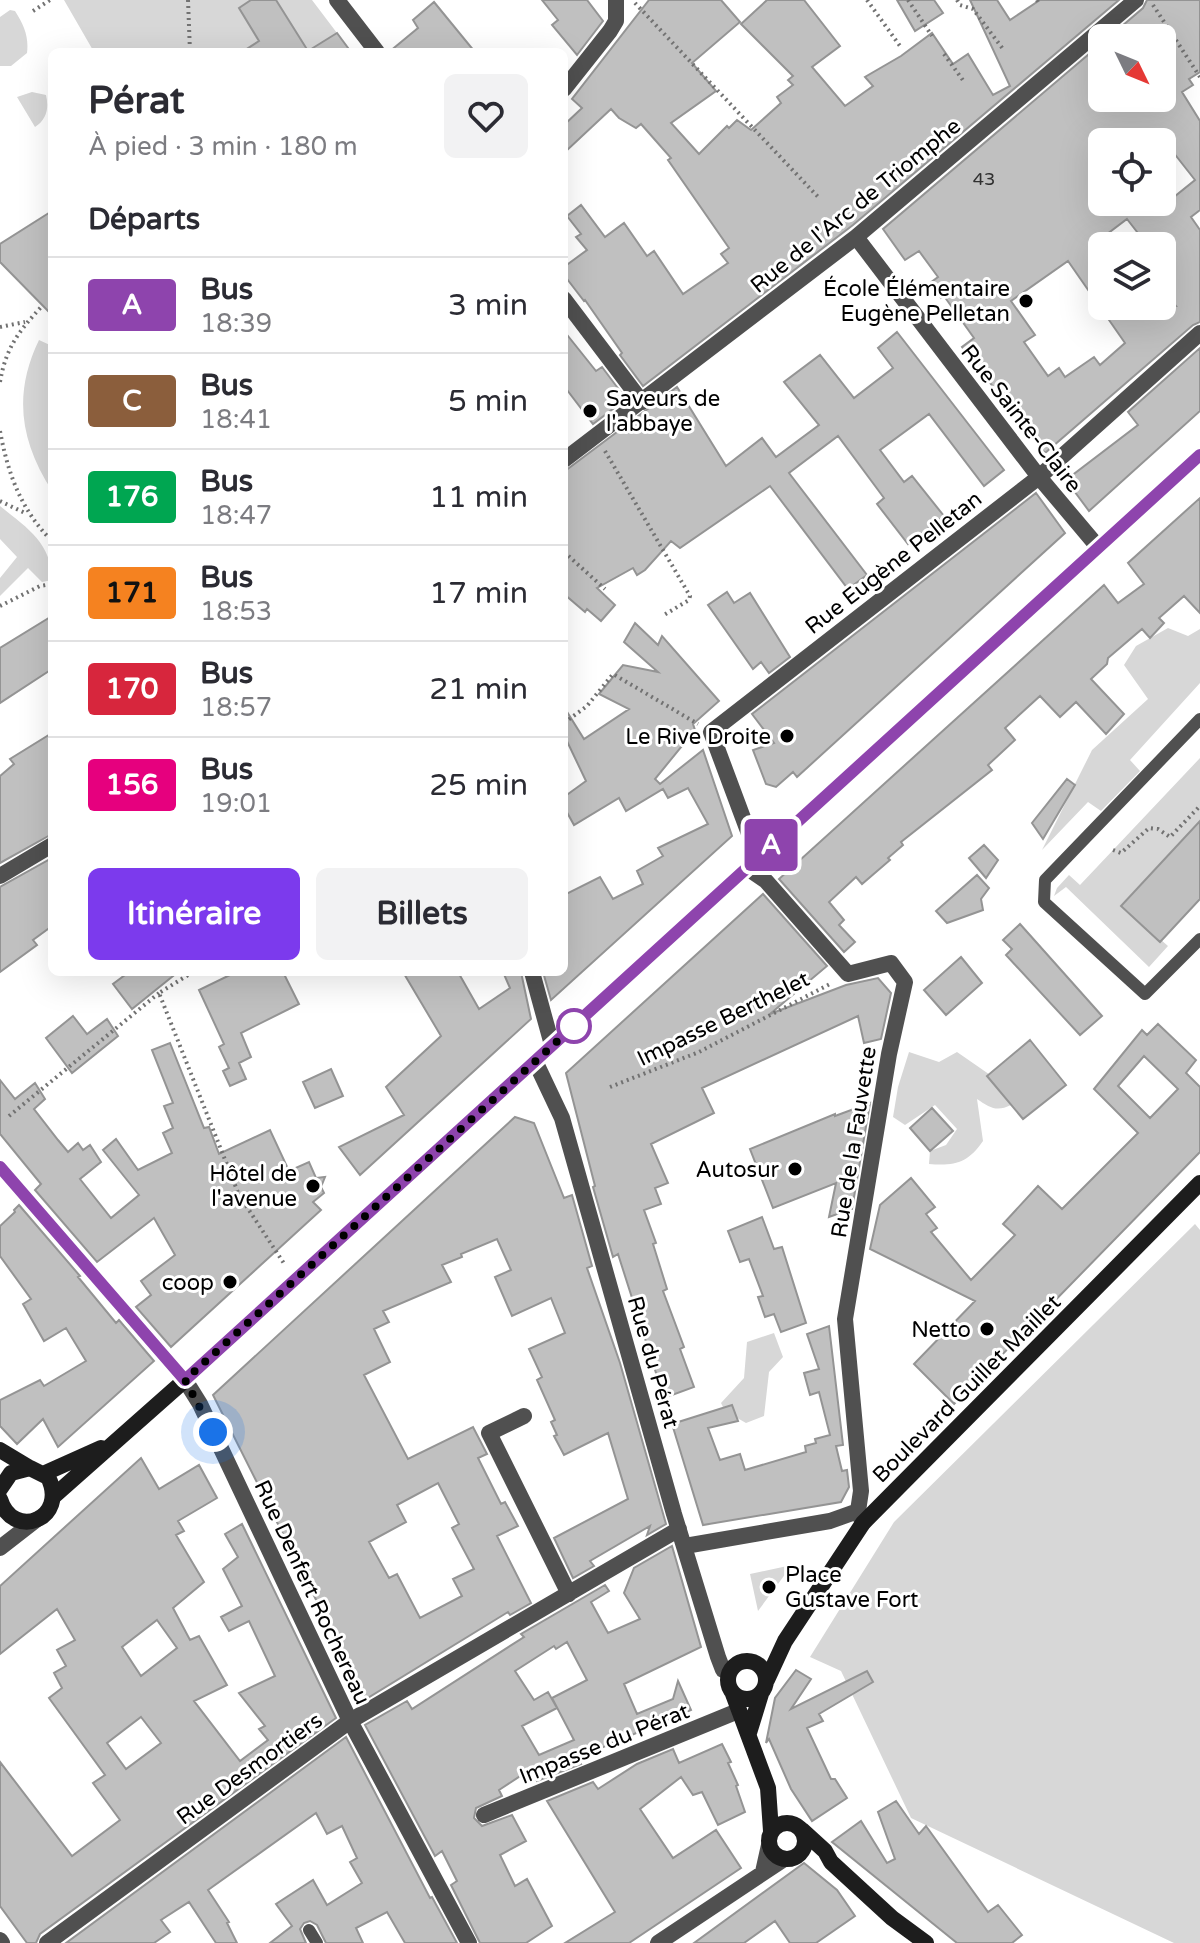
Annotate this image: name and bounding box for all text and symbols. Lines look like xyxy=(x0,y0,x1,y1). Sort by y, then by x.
north arrow xyxy=(1088,24,1176,112)
map controls xyxy=(1088,24,1176,320)
button: heart xyxy=(444,74,528,158)
text: Pérat xyxy=(88,78,184,124)
street label: Rue de l'Arc de Triomphe xyxy=(745,113,966,299)
button: locate xyxy=(1088,128,1176,216)
text: À pied · 3 min · 180 m xyxy=(88,131,358,162)
house number: 43 xyxy=(973,168,995,190)
text: Départs xyxy=(88,201,200,238)
button: layers xyxy=(1088,232,1176,320)
text: Bus xyxy=(200,271,253,308)
place label: École Élémentaire Eugène Pelletan xyxy=(823,275,1010,327)
text: 3 min xyxy=(448,287,528,324)
text: A xyxy=(122,288,142,322)
marker: École Élémentaire Eugène Pelletan xyxy=(1017,292,1035,310)
text: 18:39 xyxy=(200,308,272,339)
street label: Rue Sainte-Claire xyxy=(955,339,1087,498)
text: Bus xyxy=(200,367,253,404)
text: 5 min xyxy=(448,383,528,420)
text: C xyxy=(122,384,142,418)
place label: Saveurs de l'abbaye xyxy=(606,386,720,437)
marker: Saveurs de l'abbaye xyxy=(581,402,599,420)
text: 18:41 xyxy=(200,404,272,435)
text: Bus xyxy=(200,463,253,500)
text: 11 min xyxy=(429,479,528,516)
text: 176 xyxy=(106,480,158,514)
street label: Rue Eugène Pelletan xyxy=(800,486,987,640)
text: 18:47 xyxy=(200,500,272,531)
text: Bus xyxy=(200,559,253,596)
text: 17 min xyxy=(429,575,528,612)
text: 171 xyxy=(106,576,158,610)
text: 18:53 xyxy=(200,596,272,627)
text: Bus xyxy=(200,655,253,692)
text: 21 min xyxy=(429,671,528,708)
text: 170 xyxy=(106,672,158,706)
text: 18:57 xyxy=(200,692,272,723)
place label: Le Rive Droite xyxy=(625,724,771,750)
marker: Le Rive Droite xyxy=(778,727,796,745)
text: Bus xyxy=(200,751,253,788)
text: 25 min xyxy=(429,767,528,804)
text: 156 xyxy=(106,768,158,802)
text: 19:01 xyxy=(200,788,272,819)
line badge: A xyxy=(745,819,797,871)
text: A xyxy=(761,828,781,862)
button: Itinéraire xyxy=(88,868,300,960)
button: Billets xyxy=(316,868,528,960)
street label: Impasse Berthelet xyxy=(633,966,814,1072)
unlabelled marker xyxy=(557,1009,591,1043)
street label: Rue de la Fauvette xyxy=(826,1045,882,1240)
place label: Autosur xyxy=(695,1157,780,1183)
marker: Autosur xyxy=(786,1160,804,1178)
place label: Hôtel de l'avenue xyxy=(209,1161,297,1212)
marker: Hôtel de l'avenue xyxy=(304,1177,322,1195)
place label: coop xyxy=(162,1270,214,1296)
marker: coop xyxy=(221,1273,239,1291)
street label: Boulevard Guillet Maillet xyxy=(867,1289,1066,1488)
street label: Rue du Pérat xyxy=(622,1293,684,1431)
place label: Netto xyxy=(911,1317,971,1343)
marker: Netto xyxy=(978,1320,996,1338)
your location xyxy=(193,1412,233,1452)
street label: Rue Denfert Rochereau xyxy=(249,1476,376,1709)
place label: Place Gustave Fort xyxy=(785,1562,918,1613)
marker: Place Gustave Fort xyxy=(760,1578,778,1596)
street label: Impasse du Pérat xyxy=(516,1698,693,1790)
street label: Rue Desmortiers xyxy=(172,1707,327,1830)

